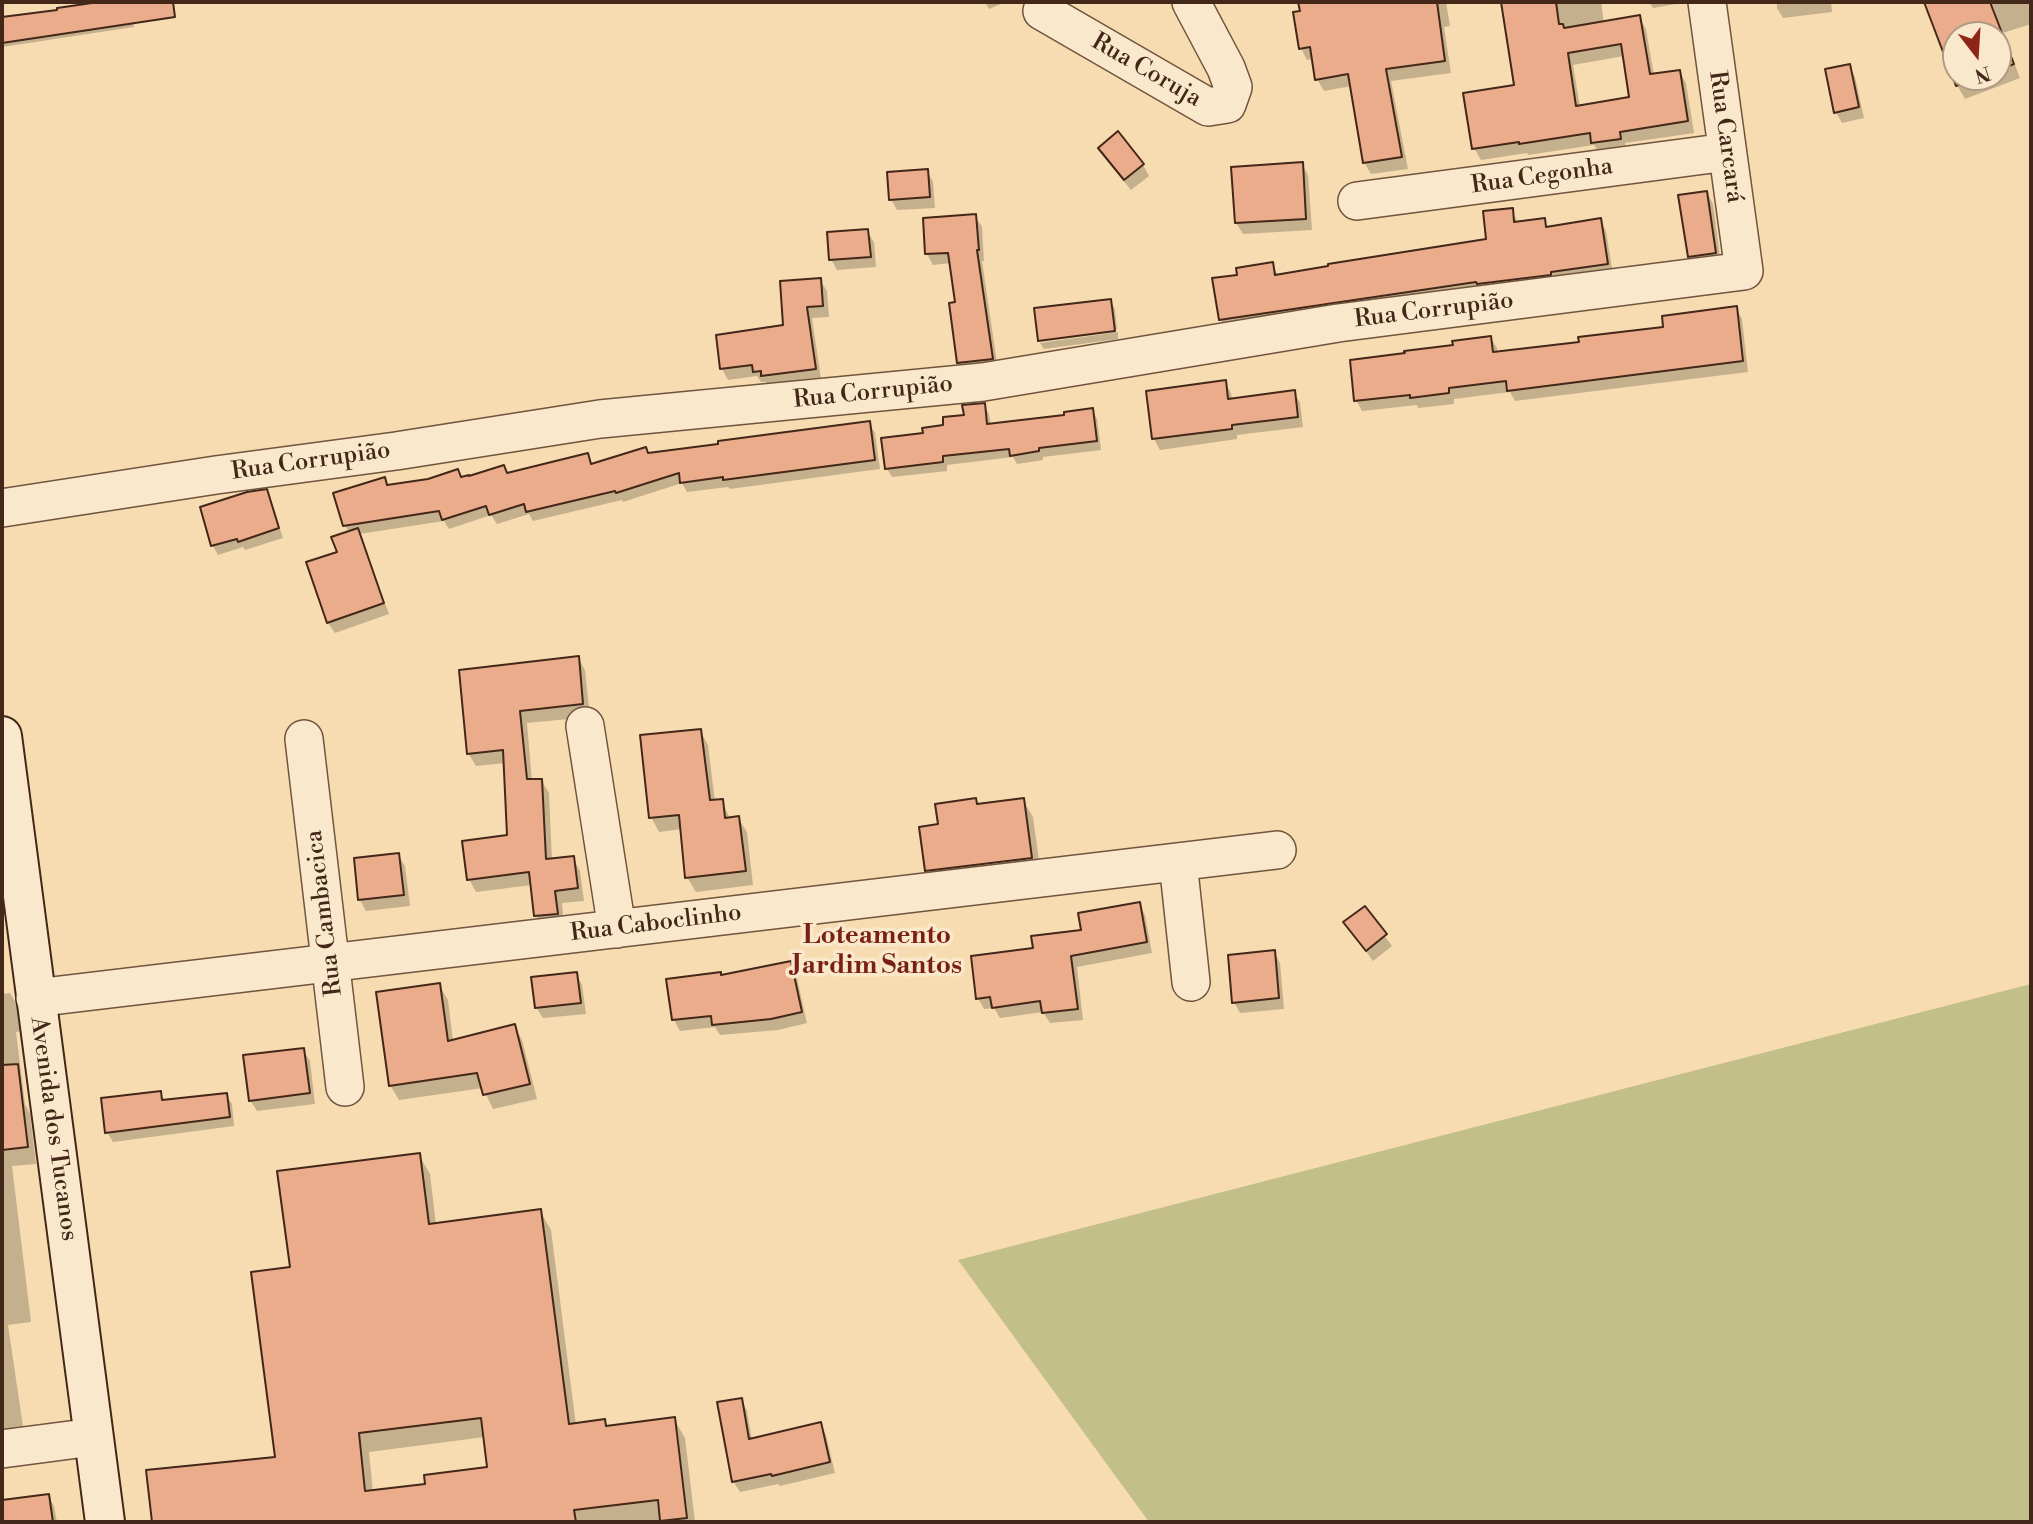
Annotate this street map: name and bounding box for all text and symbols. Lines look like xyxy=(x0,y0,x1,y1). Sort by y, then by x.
north arrow xyxy=(1942,21,2012,91)
street label: Rua Coruja xyxy=(1086,28,1206,114)
text: N xyxy=(1972,60,1993,88)
street label: Rua Carcará xyxy=(1702,69,1748,205)
street label: Rua Cegonha xyxy=(1469,153,1615,201)
street label: Rua Corrupião xyxy=(1353,287,1515,335)
street label: Rua Corrupião xyxy=(792,370,954,416)
street label: Rua Corrupião xyxy=(230,437,392,487)
street label: Rua Cambacica xyxy=(301,828,349,998)
street label: Rua Caboclinho xyxy=(569,899,743,949)
district label: Loteamento Jardim Santos xyxy=(792,921,962,982)
street label: Avenida dos Tucanos xyxy=(23,1015,83,1243)

